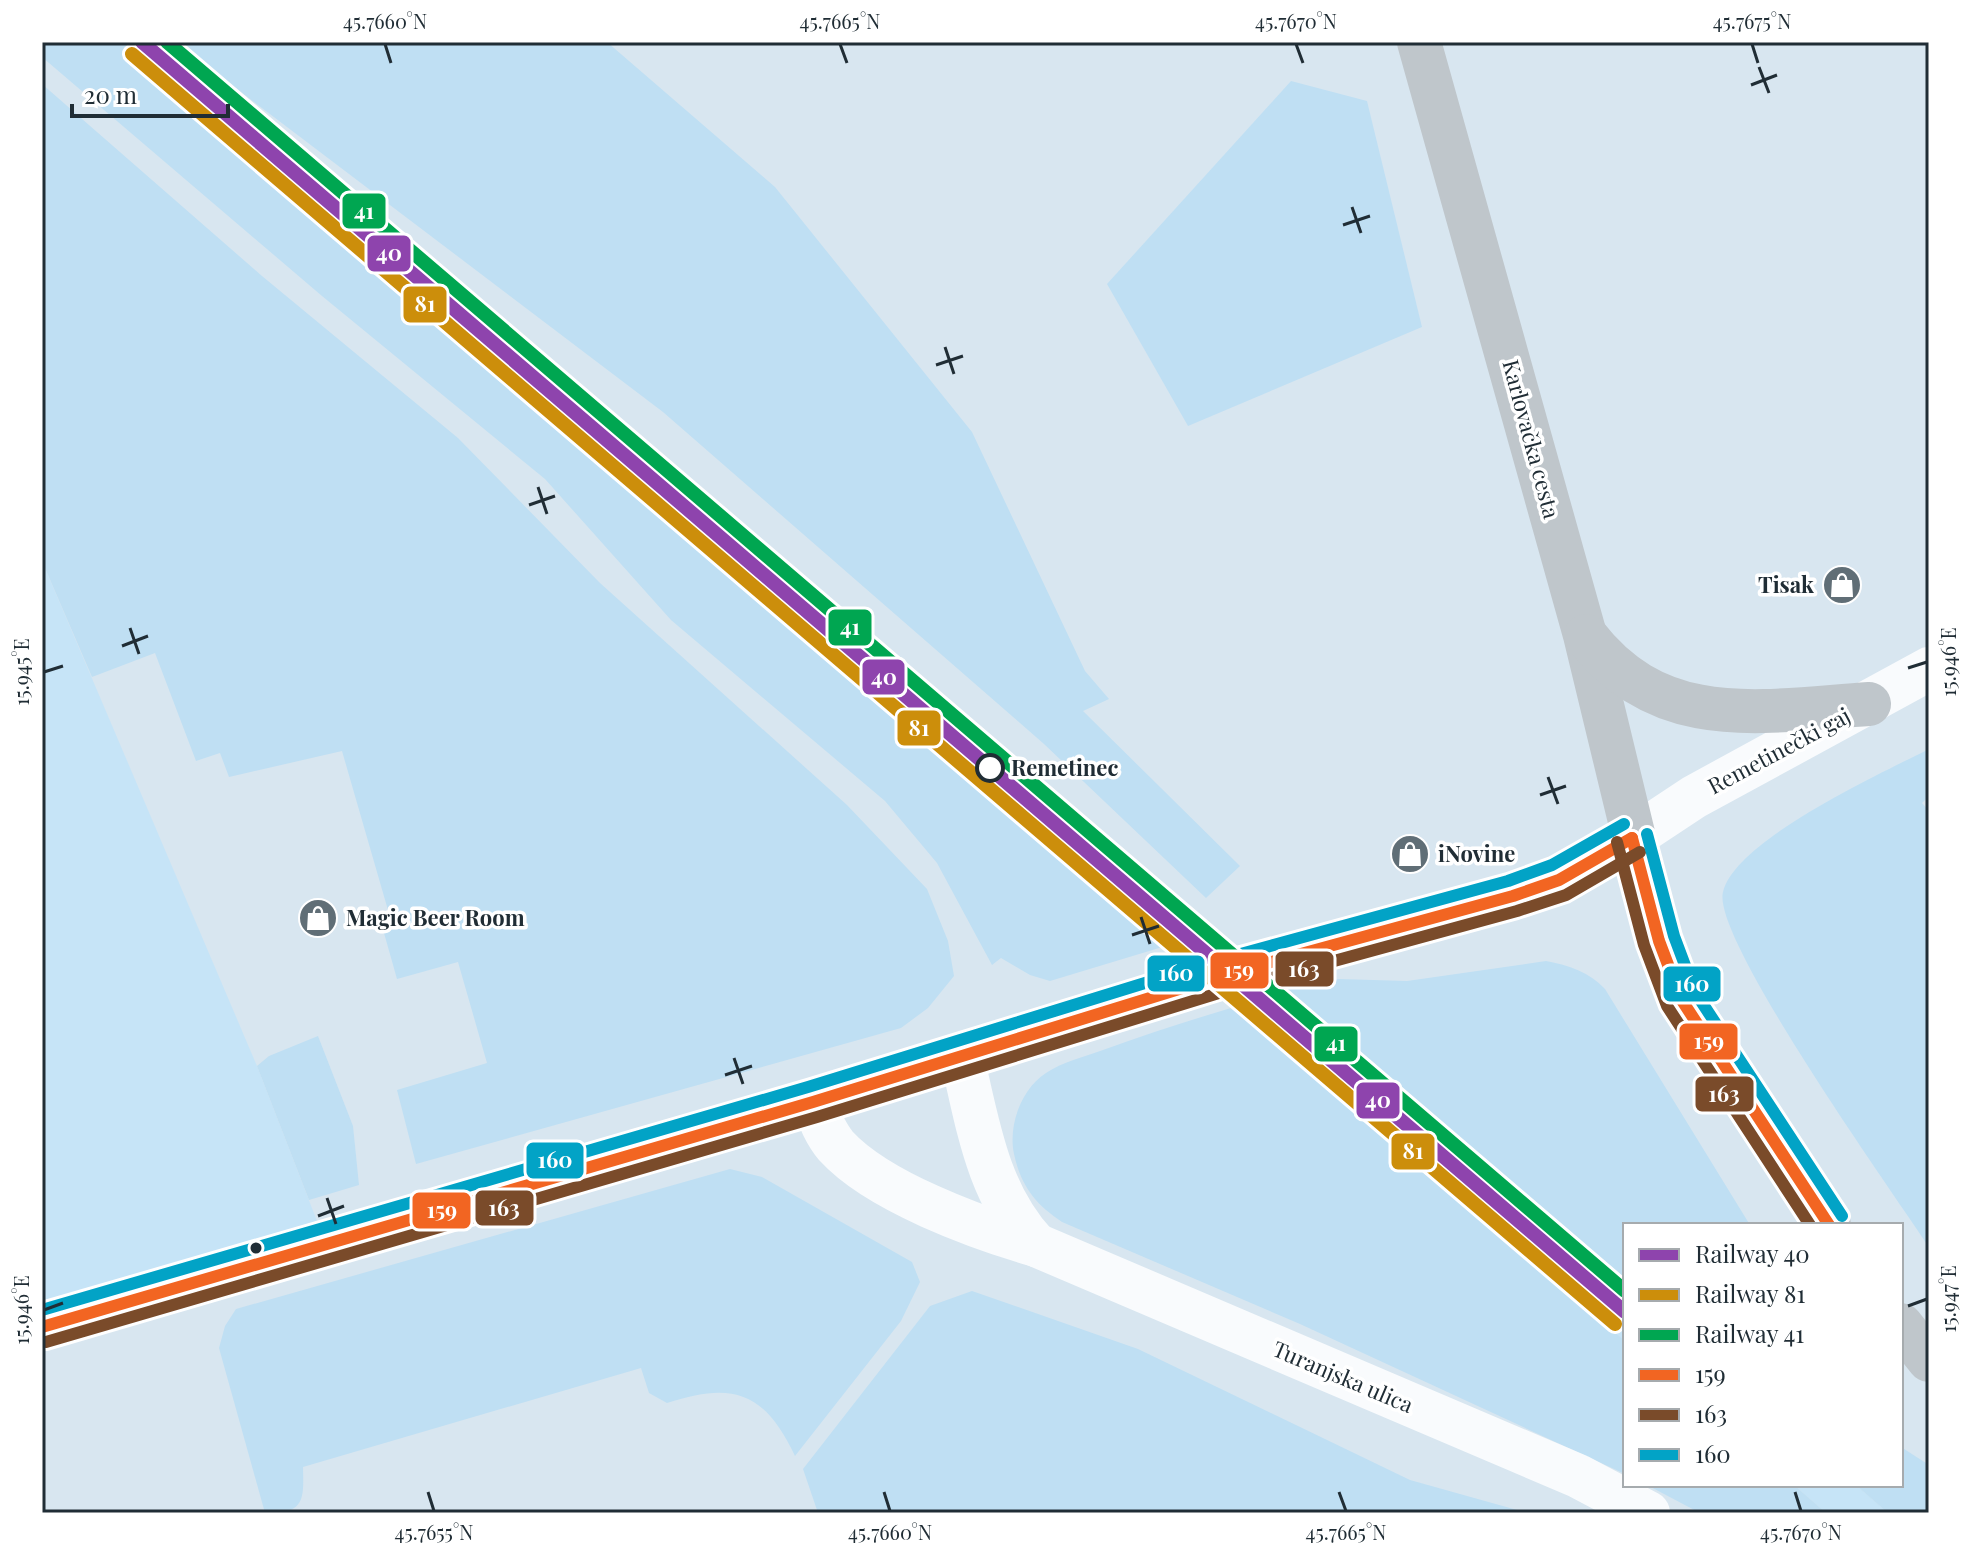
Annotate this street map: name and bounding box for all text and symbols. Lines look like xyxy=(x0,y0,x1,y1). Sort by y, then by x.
text: 45.7660°N xyxy=(343,7,427,34)
text: 45.7665°N xyxy=(800,7,880,34)
text: 45.7670°N xyxy=(1255,7,1337,34)
text: 45.7675°N xyxy=(1713,7,1791,34)
scale bar xyxy=(72,68,228,118)
text: 20 m xyxy=(84,78,137,110)
line badge: 41 xyxy=(341,192,387,230)
text: 41 xyxy=(354,195,374,225)
line badge: 40 xyxy=(366,234,412,273)
text: 40 xyxy=(376,237,402,267)
line badge: 81 xyxy=(402,285,448,324)
text: 81 xyxy=(415,288,435,318)
street label: Karlovačka cesta xyxy=(1496,356,1568,522)
shop icon: Tisak xyxy=(1821,564,1863,606)
place label: Tisak xyxy=(1758,569,1814,599)
line badge: 41 xyxy=(827,608,873,647)
text: 41 xyxy=(840,611,860,641)
text: 15.946°E xyxy=(1934,627,1961,697)
text: 15.945°E xyxy=(7,638,34,706)
line badge: 40 xyxy=(861,658,906,696)
text: 40 xyxy=(871,661,897,691)
street label: Remetinečki gaj xyxy=(1702,700,1855,800)
line badge: 81 xyxy=(896,709,942,747)
text: 81 xyxy=(909,712,929,742)
place label: Remetinec xyxy=(1011,752,1118,782)
marker: Remetinec xyxy=(976,754,1004,782)
shop icon: iNovine xyxy=(1389,833,1431,875)
place label: iNovine xyxy=(1438,838,1515,868)
shop icon: Magic Beer Room xyxy=(297,897,339,939)
place label: Magic Beer Room xyxy=(346,902,525,932)
line badge: 163 xyxy=(1274,950,1335,988)
line badge: 159 xyxy=(1209,951,1270,990)
text: 163 xyxy=(1288,953,1320,983)
line badge: 160 xyxy=(1146,954,1206,993)
text: 159 xyxy=(1224,954,1254,984)
text: 160 xyxy=(1159,957,1193,987)
line badge: 160 xyxy=(1662,965,1722,1003)
text: 160 xyxy=(1675,968,1709,998)
line badge: 159 xyxy=(1678,1022,1739,1061)
line badge: 41 xyxy=(1313,1025,1359,1063)
text: 159 xyxy=(1694,1025,1724,1055)
text: 41 xyxy=(1326,1027,1346,1057)
line badge: 163 xyxy=(1694,1075,1755,1113)
text: 163 xyxy=(1708,1078,1740,1108)
line badge: 40 xyxy=(1355,1081,1401,1120)
text: 40 xyxy=(1365,1084,1391,1114)
line badge: 81 xyxy=(1390,1132,1436,1171)
text: 81 xyxy=(1403,1135,1423,1165)
line badge: 160 xyxy=(525,1141,585,1180)
text: 160 xyxy=(538,1144,572,1174)
line badge: 163 xyxy=(474,1189,535,1227)
line badge: 159 xyxy=(411,1191,472,1230)
text: 163 xyxy=(488,1192,520,1222)
text: 159 xyxy=(427,1194,457,1224)
legend xyxy=(1623,1223,1903,1487)
text: Railway 40 xyxy=(1695,1237,1810,1269)
unlabelled marker xyxy=(248,1240,264,1256)
text: 15.947°E xyxy=(1934,1265,1961,1333)
text: 15.946°E xyxy=(7,1275,34,1345)
text: Railway 81 xyxy=(1695,1277,1805,1309)
text: Railway 41 xyxy=(1695,1317,1804,1349)
street label: Turanjska ulica xyxy=(1269,1333,1418,1419)
text: 159 xyxy=(1695,1357,1726,1389)
text: 163 xyxy=(1695,1397,1727,1429)
text: 160 xyxy=(1695,1437,1731,1469)
text: 45.7655°N xyxy=(395,1518,473,1545)
text: 45.7660°N xyxy=(848,1518,932,1545)
text: 45.7665°N xyxy=(1306,1518,1386,1545)
text: 45.7670°N xyxy=(1760,1518,1842,1545)

